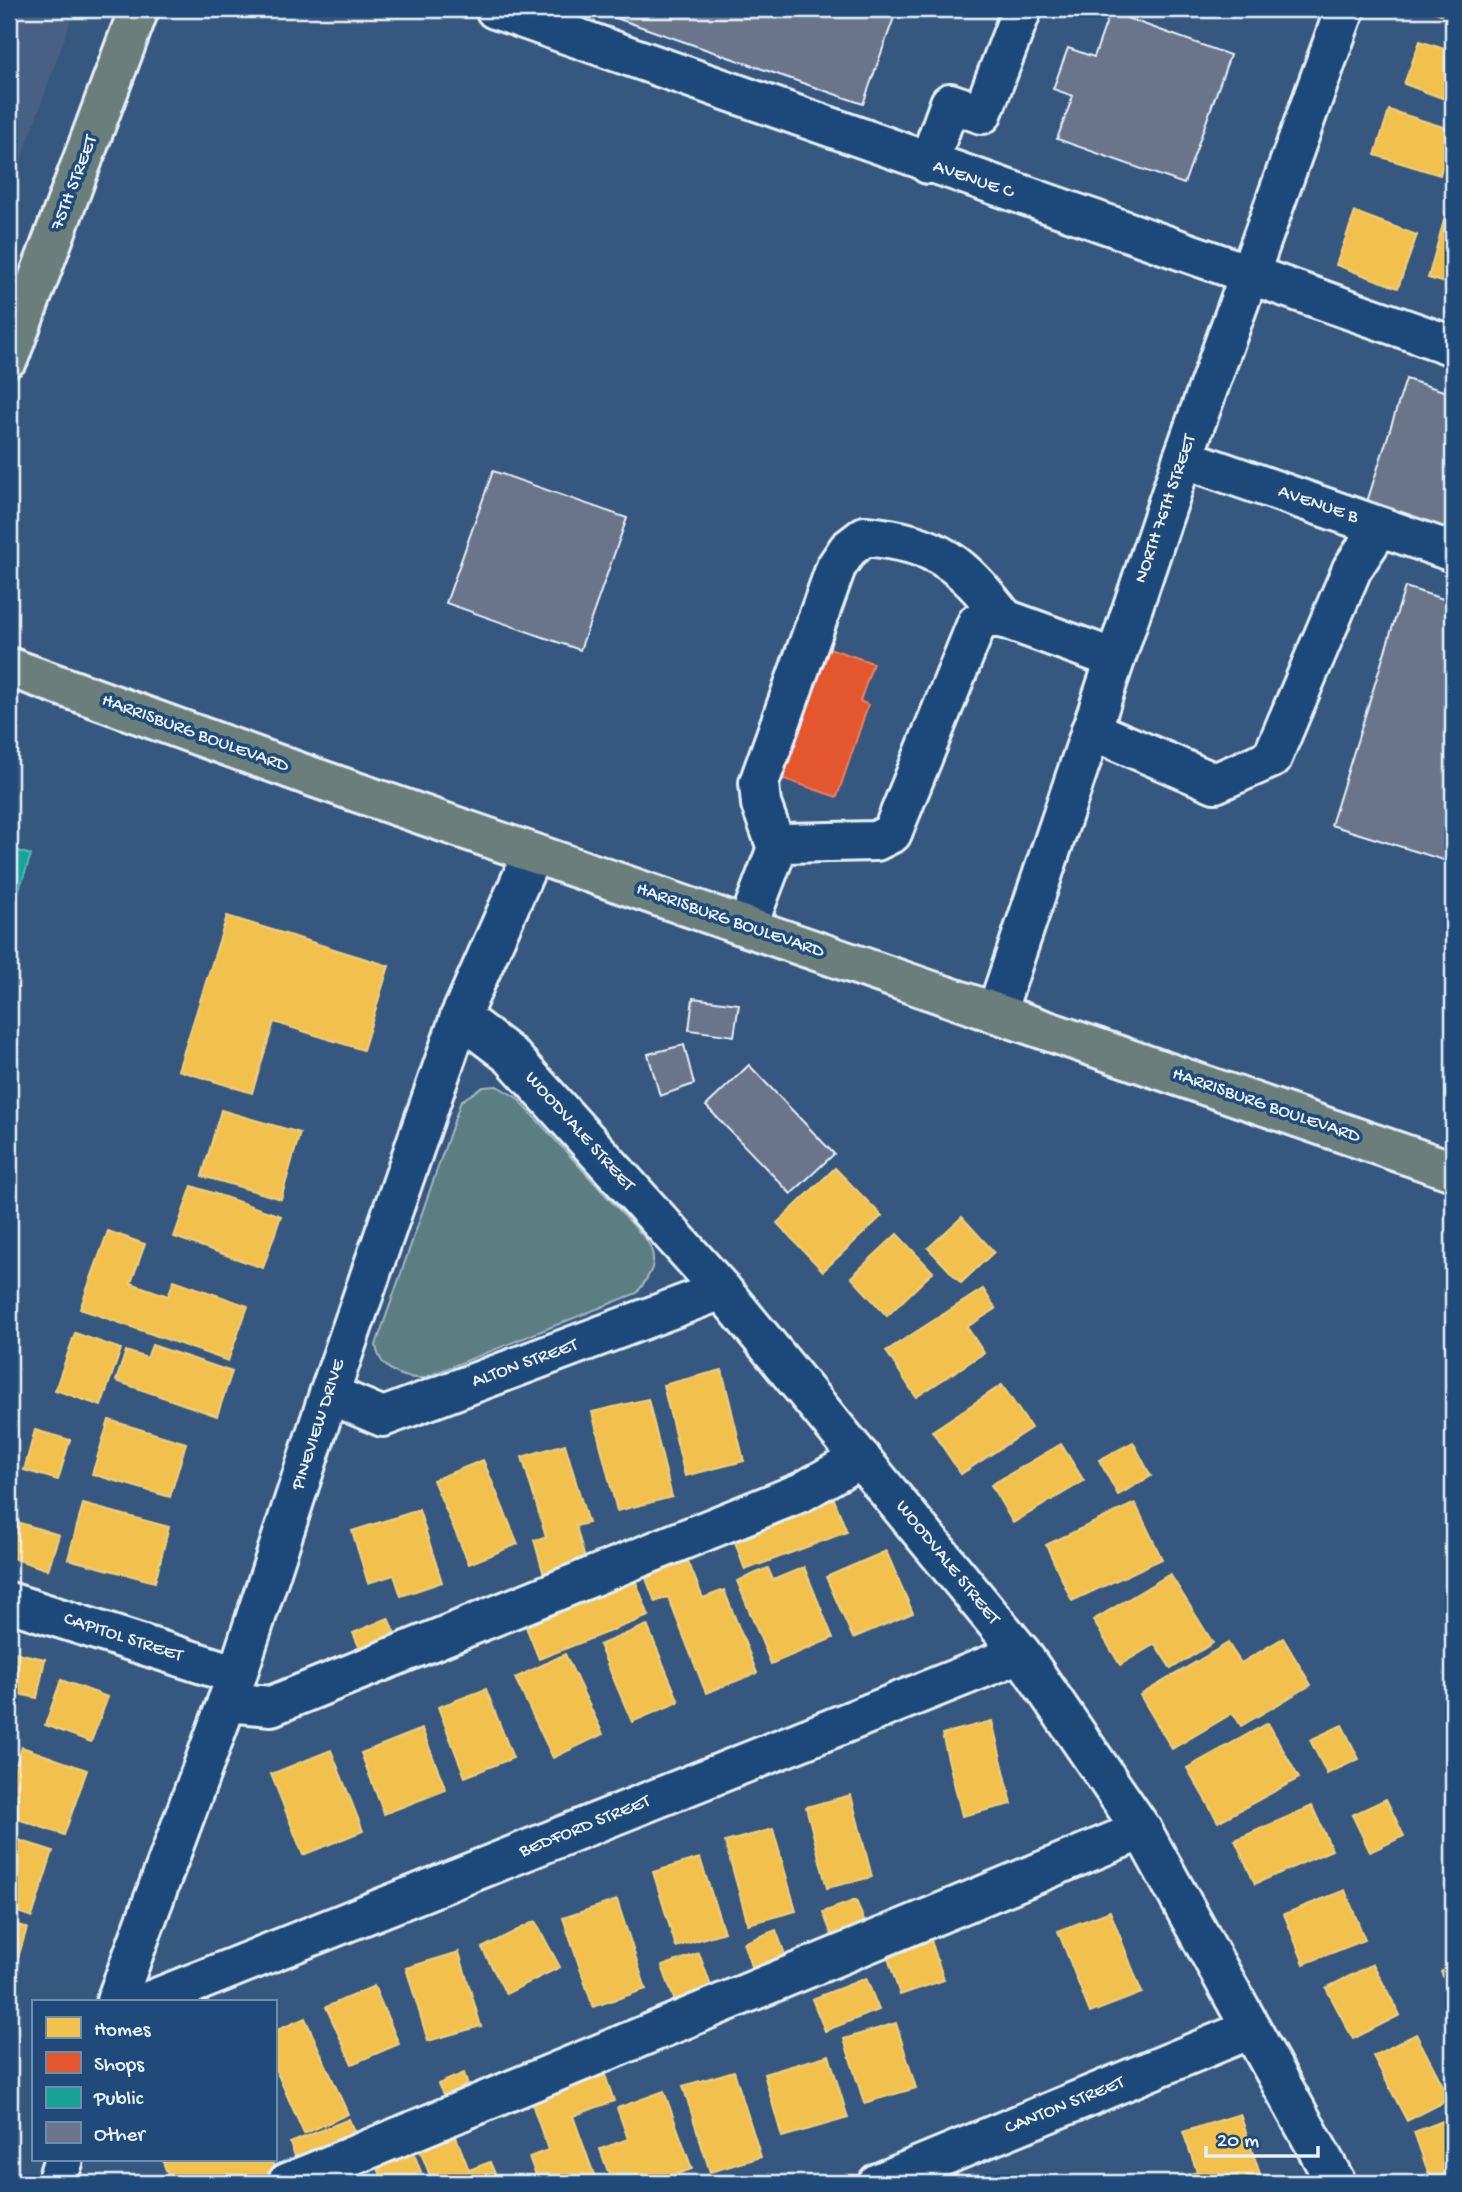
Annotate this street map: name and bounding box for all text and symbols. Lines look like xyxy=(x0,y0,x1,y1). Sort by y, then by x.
street label: 75TH STREET xyxy=(46,132,104,235)
street label: AVENUE C xyxy=(930,156,1018,205)
street label: NORTH 76TH STREET xyxy=(1130,431,1202,586)
street label: AVENUE B xyxy=(1275,481,1362,530)
street label: HARRISBURG BOULEVARD xyxy=(98,689,292,779)
street label: HARRISBURG BOULEVARD xyxy=(633,878,828,964)
street label: HARRISBURG BOULEVARD xyxy=(1169,1063,1364,1149)
street label: WOODVALE STREET xyxy=(519,1067,639,1197)
street label: ALTON STREET xyxy=(469,1334,582,1394)
street label: PINEVIEW DRIVE xyxy=(287,1356,351,1494)
street label: WOODVALE STREET xyxy=(890,1496,1005,1630)
street label: CAPITOL STREET xyxy=(61,1608,186,1668)
street label: BEDFORD STREET xyxy=(515,1790,654,1864)
legend xyxy=(32,2000,276,2160)
text: Homes xyxy=(94,2019,152,2044)
text: Shops xyxy=(94,2054,145,2079)
street label: CANTON STREET xyxy=(1002,2071,1129,2140)
text: Public xyxy=(93,2088,144,2113)
scale bar xyxy=(1206,2115,1318,2159)
text: Other xyxy=(94,2124,146,2149)
text: 20 m xyxy=(1217,2130,1259,2155)

